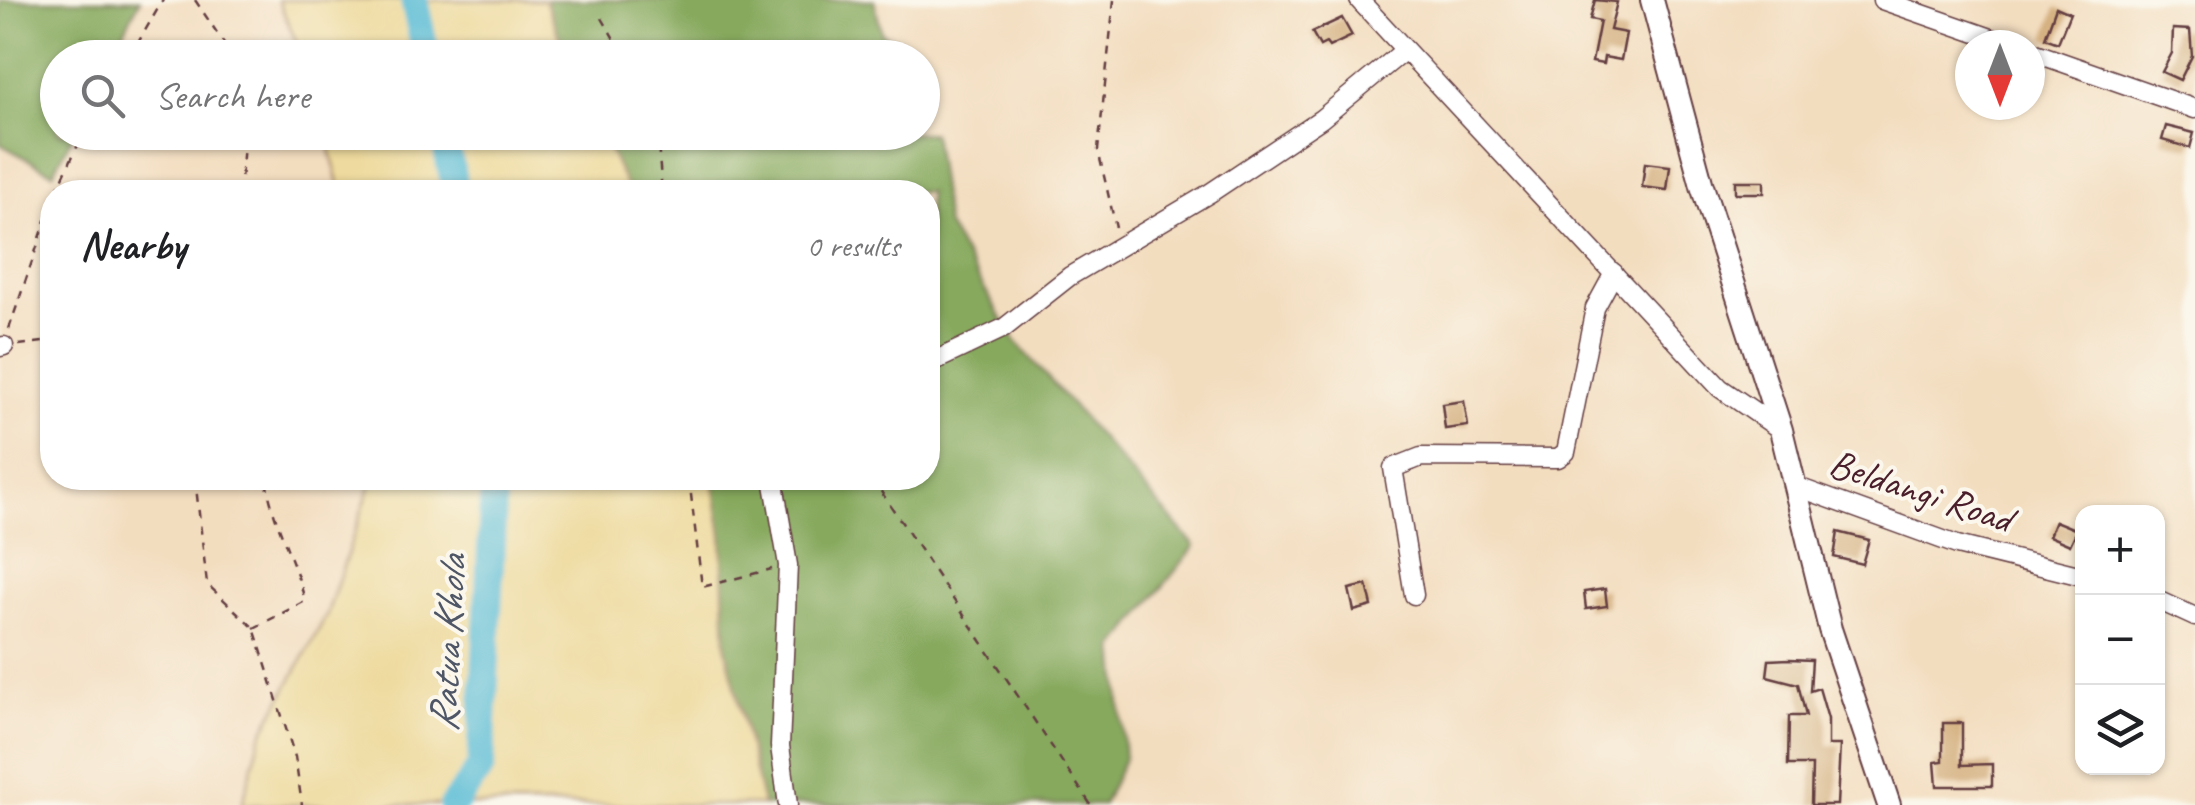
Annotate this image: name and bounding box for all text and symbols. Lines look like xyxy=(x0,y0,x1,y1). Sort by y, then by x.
north arrow xyxy=(1955,30,2045,120)
search box xyxy=(40,40,940,150)
icon: search xyxy=(75,68,130,123)
text: Search here xyxy=(155,72,310,119)
text: Nearby xyxy=(80,219,186,272)
text: 0 results xyxy=(806,225,900,266)
street label: Beldangi Road xyxy=(1823,438,2024,546)
map controls xyxy=(2075,505,2165,775)
button: + xyxy=(2075,505,2165,595)
water label: Ratua Khola xyxy=(416,551,479,733)
button: − xyxy=(2075,595,2165,685)
button: layers xyxy=(2075,685,2165,775)

